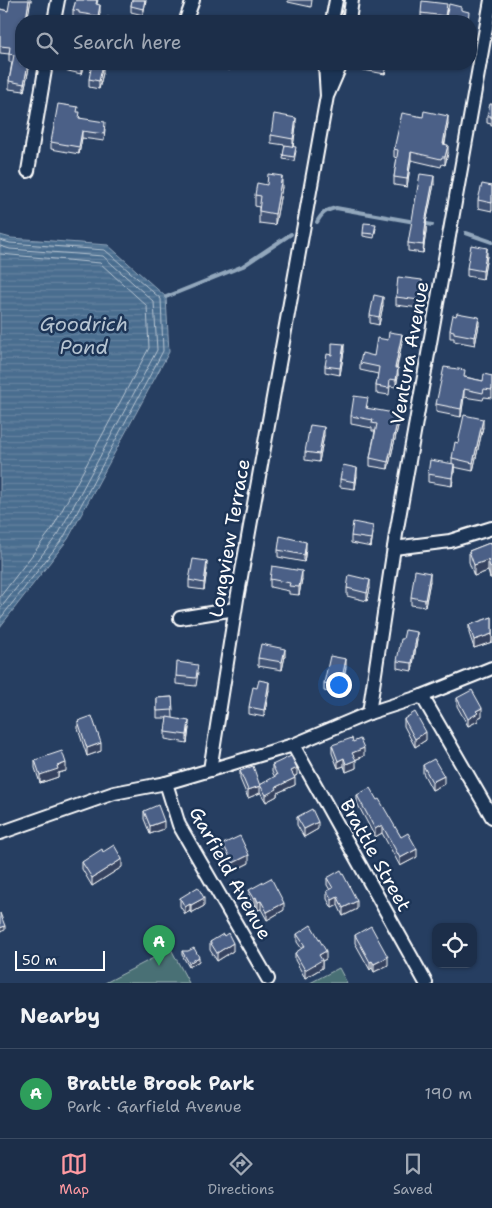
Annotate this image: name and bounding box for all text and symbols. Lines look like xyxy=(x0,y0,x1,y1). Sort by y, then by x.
search box xyxy=(15,15,477,70)
icon: search xyxy=(33,29,61,57)
text: Search here xyxy=(73,30,182,55)
street label: Ventura Avenue xyxy=(385,279,434,427)
water label: Goodrich Pond xyxy=(40,311,128,360)
street label: Longview Terrace xyxy=(203,457,256,619)
your location xyxy=(326,672,352,698)
street label: Brattle Street xyxy=(334,794,417,916)
street label: Garfield Avenue xyxy=(184,802,277,944)
map controls xyxy=(432,923,477,968)
button: locate xyxy=(432,923,477,968)
pin: A xyxy=(143,925,175,966)
scale bar xyxy=(15,948,105,971)
text: 50 m xyxy=(22,951,57,969)
text: Nearby xyxy=(20,1002,100,1030)
text: Brattle Brook Park xyxy=(67,1071,255,1096)
text: A xyxy=(30,1083,42,1104)
text: 190 m xyxy=(425,1083,472,1104)
text: Park · Garfield Avenue xyxy=(67,1096,242,1117)
tab: Map xyxy=(59,1150,89,1198)
tab: Directions xyxy=(208,1150,275,1198)
tab: Saved xyxy=(393,1150,433,1198)

